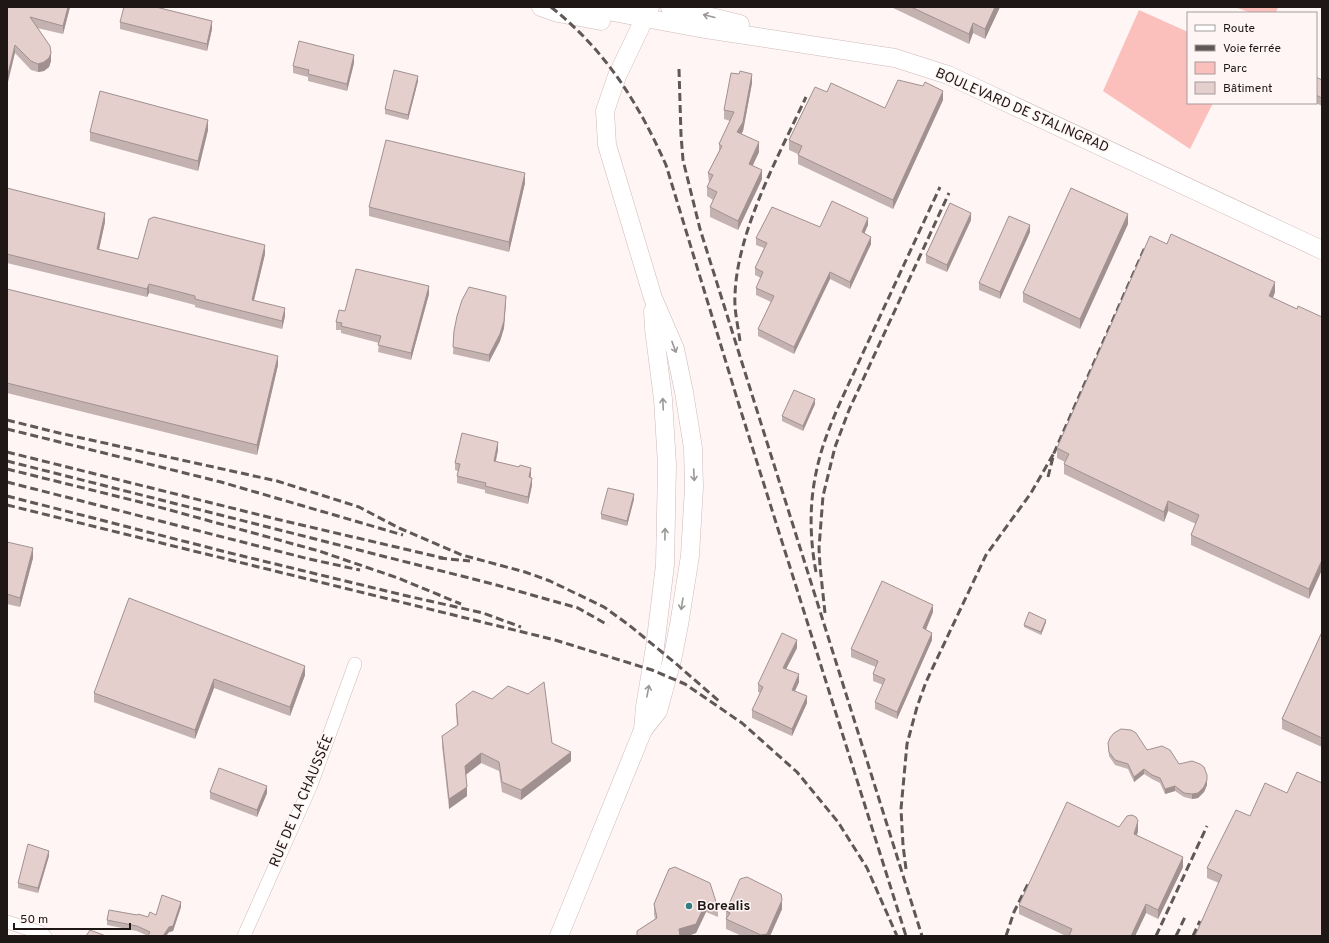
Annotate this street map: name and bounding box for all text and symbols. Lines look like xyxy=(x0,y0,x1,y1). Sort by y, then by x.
one-way arrow xyxy=(702,12,715,20)
legend xyxy=(1187,12,1317,104)
text: Route xyxy=(1223,21,1255,37)
text: Voie ferrée xyxy=(1223,41,1281,57)
text: Parc xyxy=(1223,61,1247,77)
street label: BOULEVARD DE STALINGRAD xyxy=(933,65,1111,157)
text: Bâtiment xyxy=(1223,81,1273,97)
one-way arrow xyxy=(670,341,678,353)
one-way arrow xyxy=(660,398,667,411)
one-way arrow xyxy=(690,468,697,481)
one-way arrow xyxy=(661,528,669,541)
one-way arrow xyxy=(678,597,686,610)
one-way arrow xyxy=(644,685,652,698)
street label: RUE DE LA CHAUSSÉE xyxy=(265,732,338,870)
place label: Borealis xyxy=(697,898,751,915)
marker: Borealis xyxy=(684,901,694,911)
scale bar xyxy=(14,905,130,931)
text: 50 m xyxy=(20,912,48,928)

